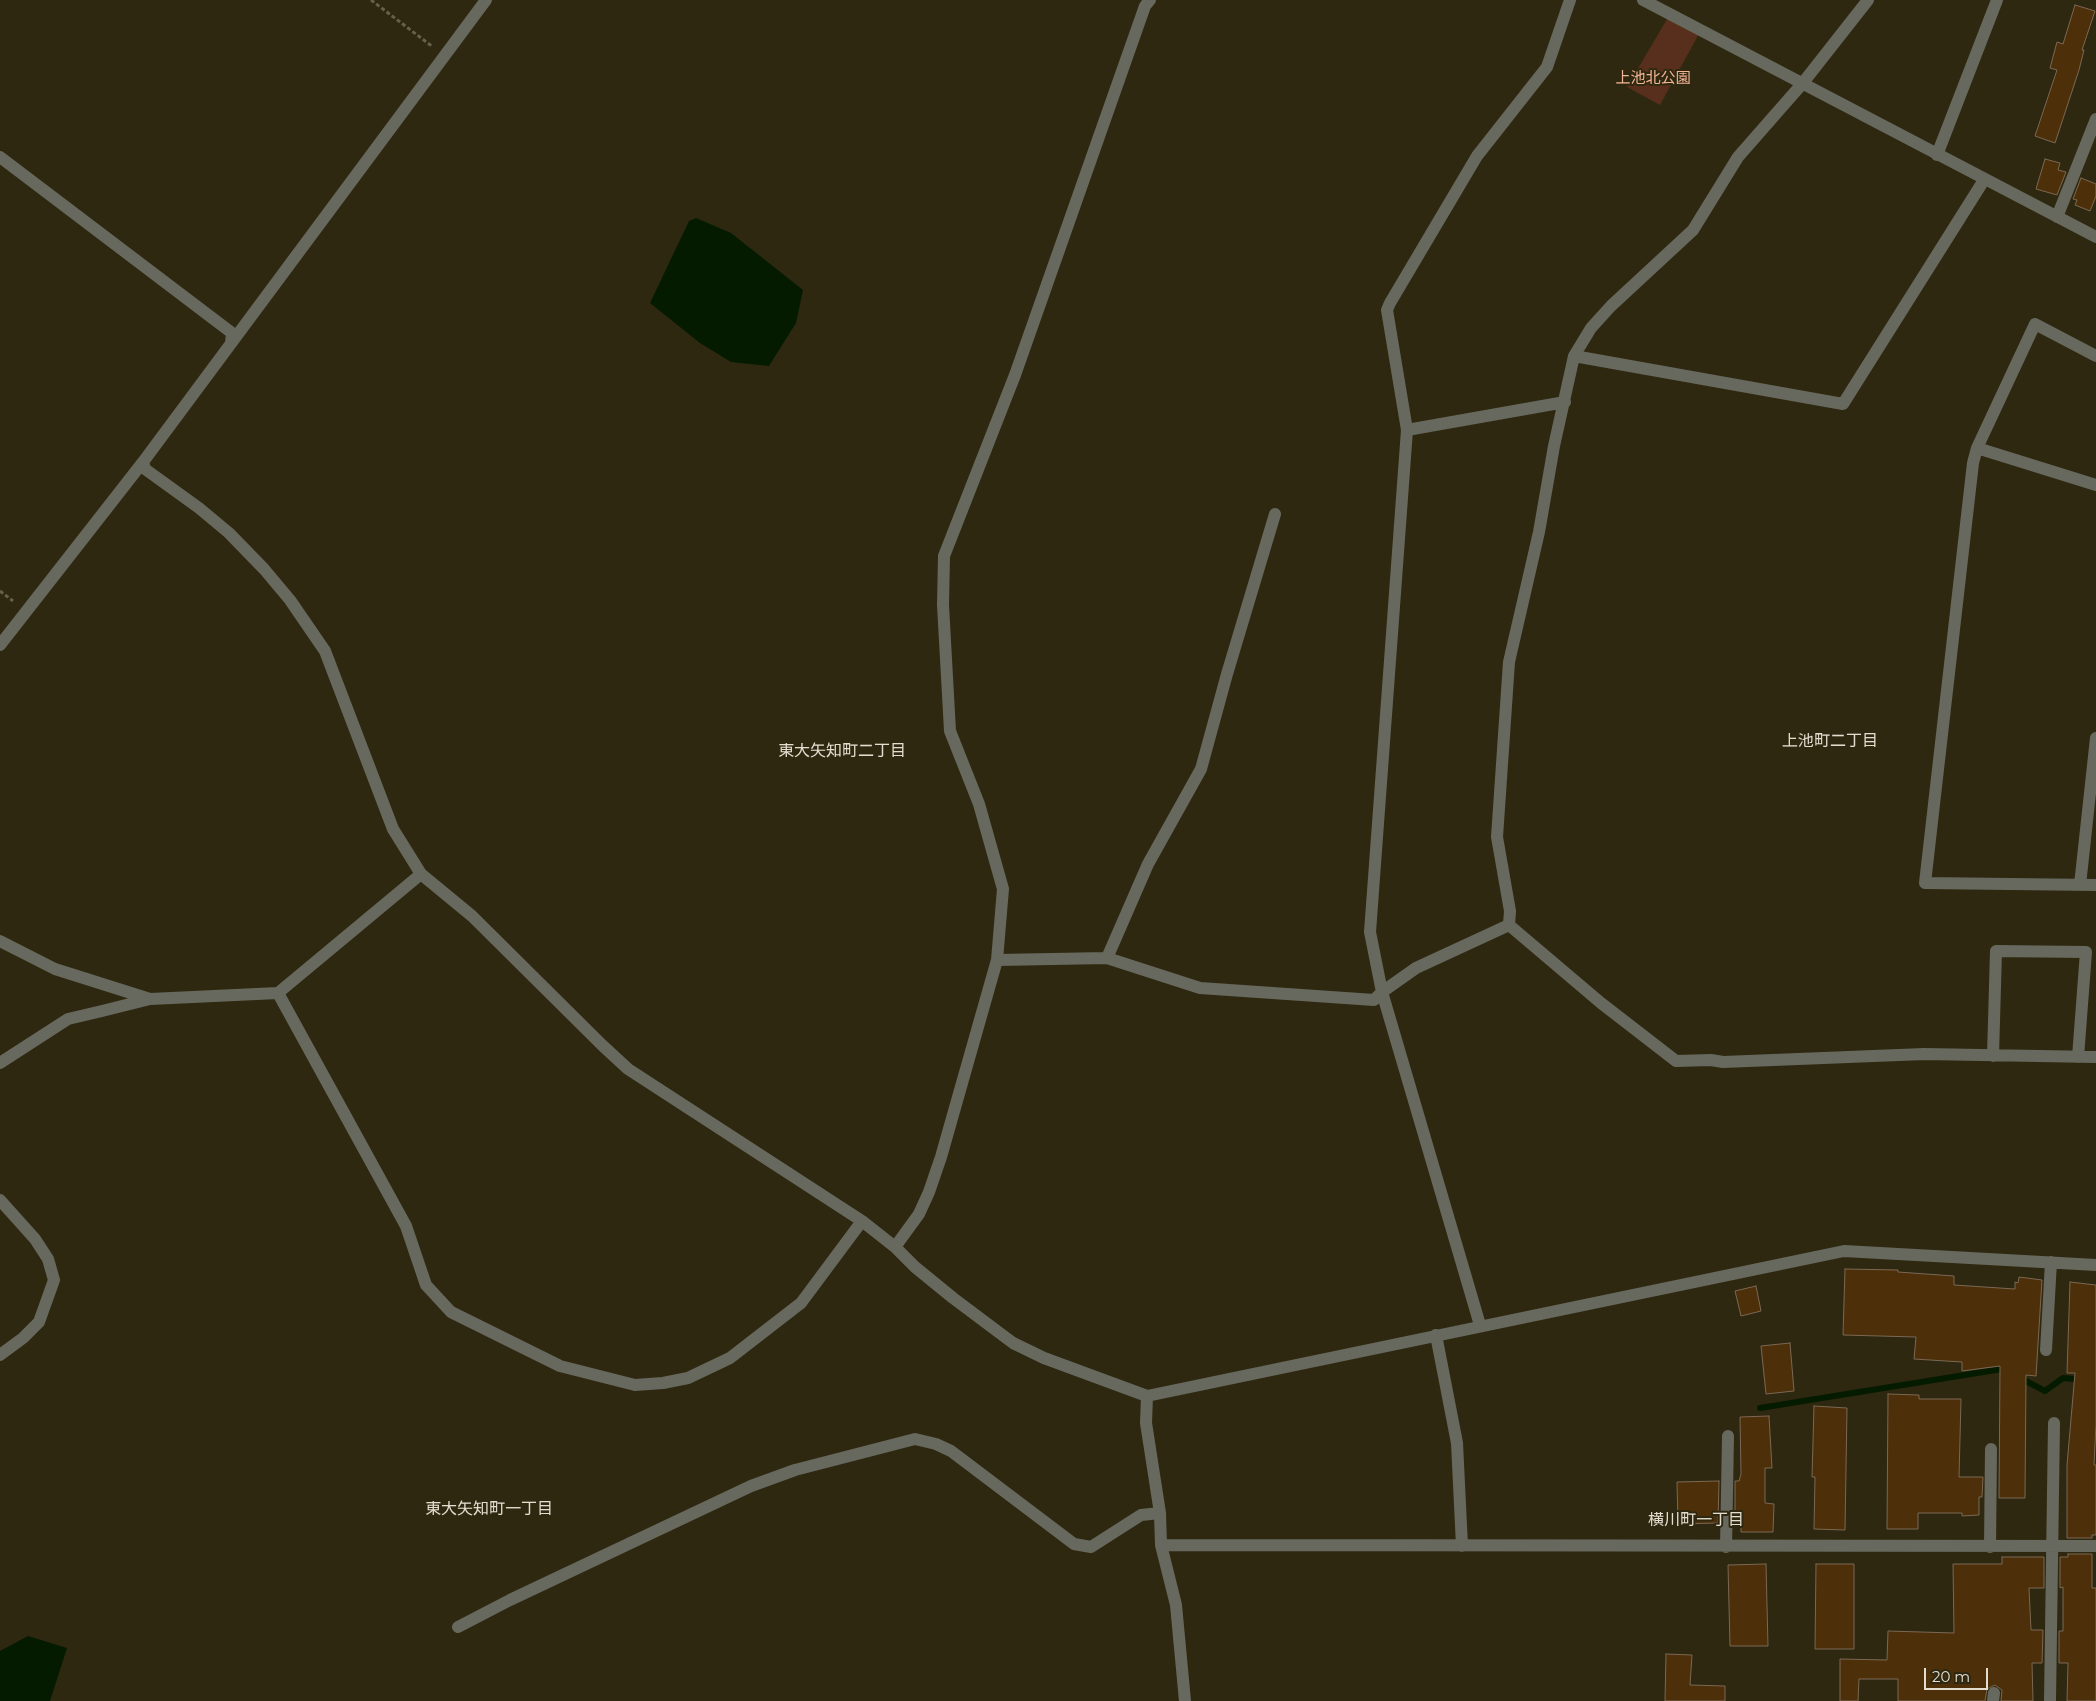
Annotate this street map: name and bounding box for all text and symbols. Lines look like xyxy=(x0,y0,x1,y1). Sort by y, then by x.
park label: 上池北公園 xyxy=(1616,70,1690,88)
district label: 上池町二丁目 xyxy=(1782,731,1878,751)
district label: 東大矢知町二丁目 xyxy=(778,741,906,761)
district label: 東大矢知町一丁目 xyxy=(425,1499,553,1519)
district label: 横川町一丁目 xyxy=(1648,1510,1744,1530)
scale bar xyxy=(1926,1658,1990,1690)
text: 20 m xyxy=(1932,1667,1970,1686)

